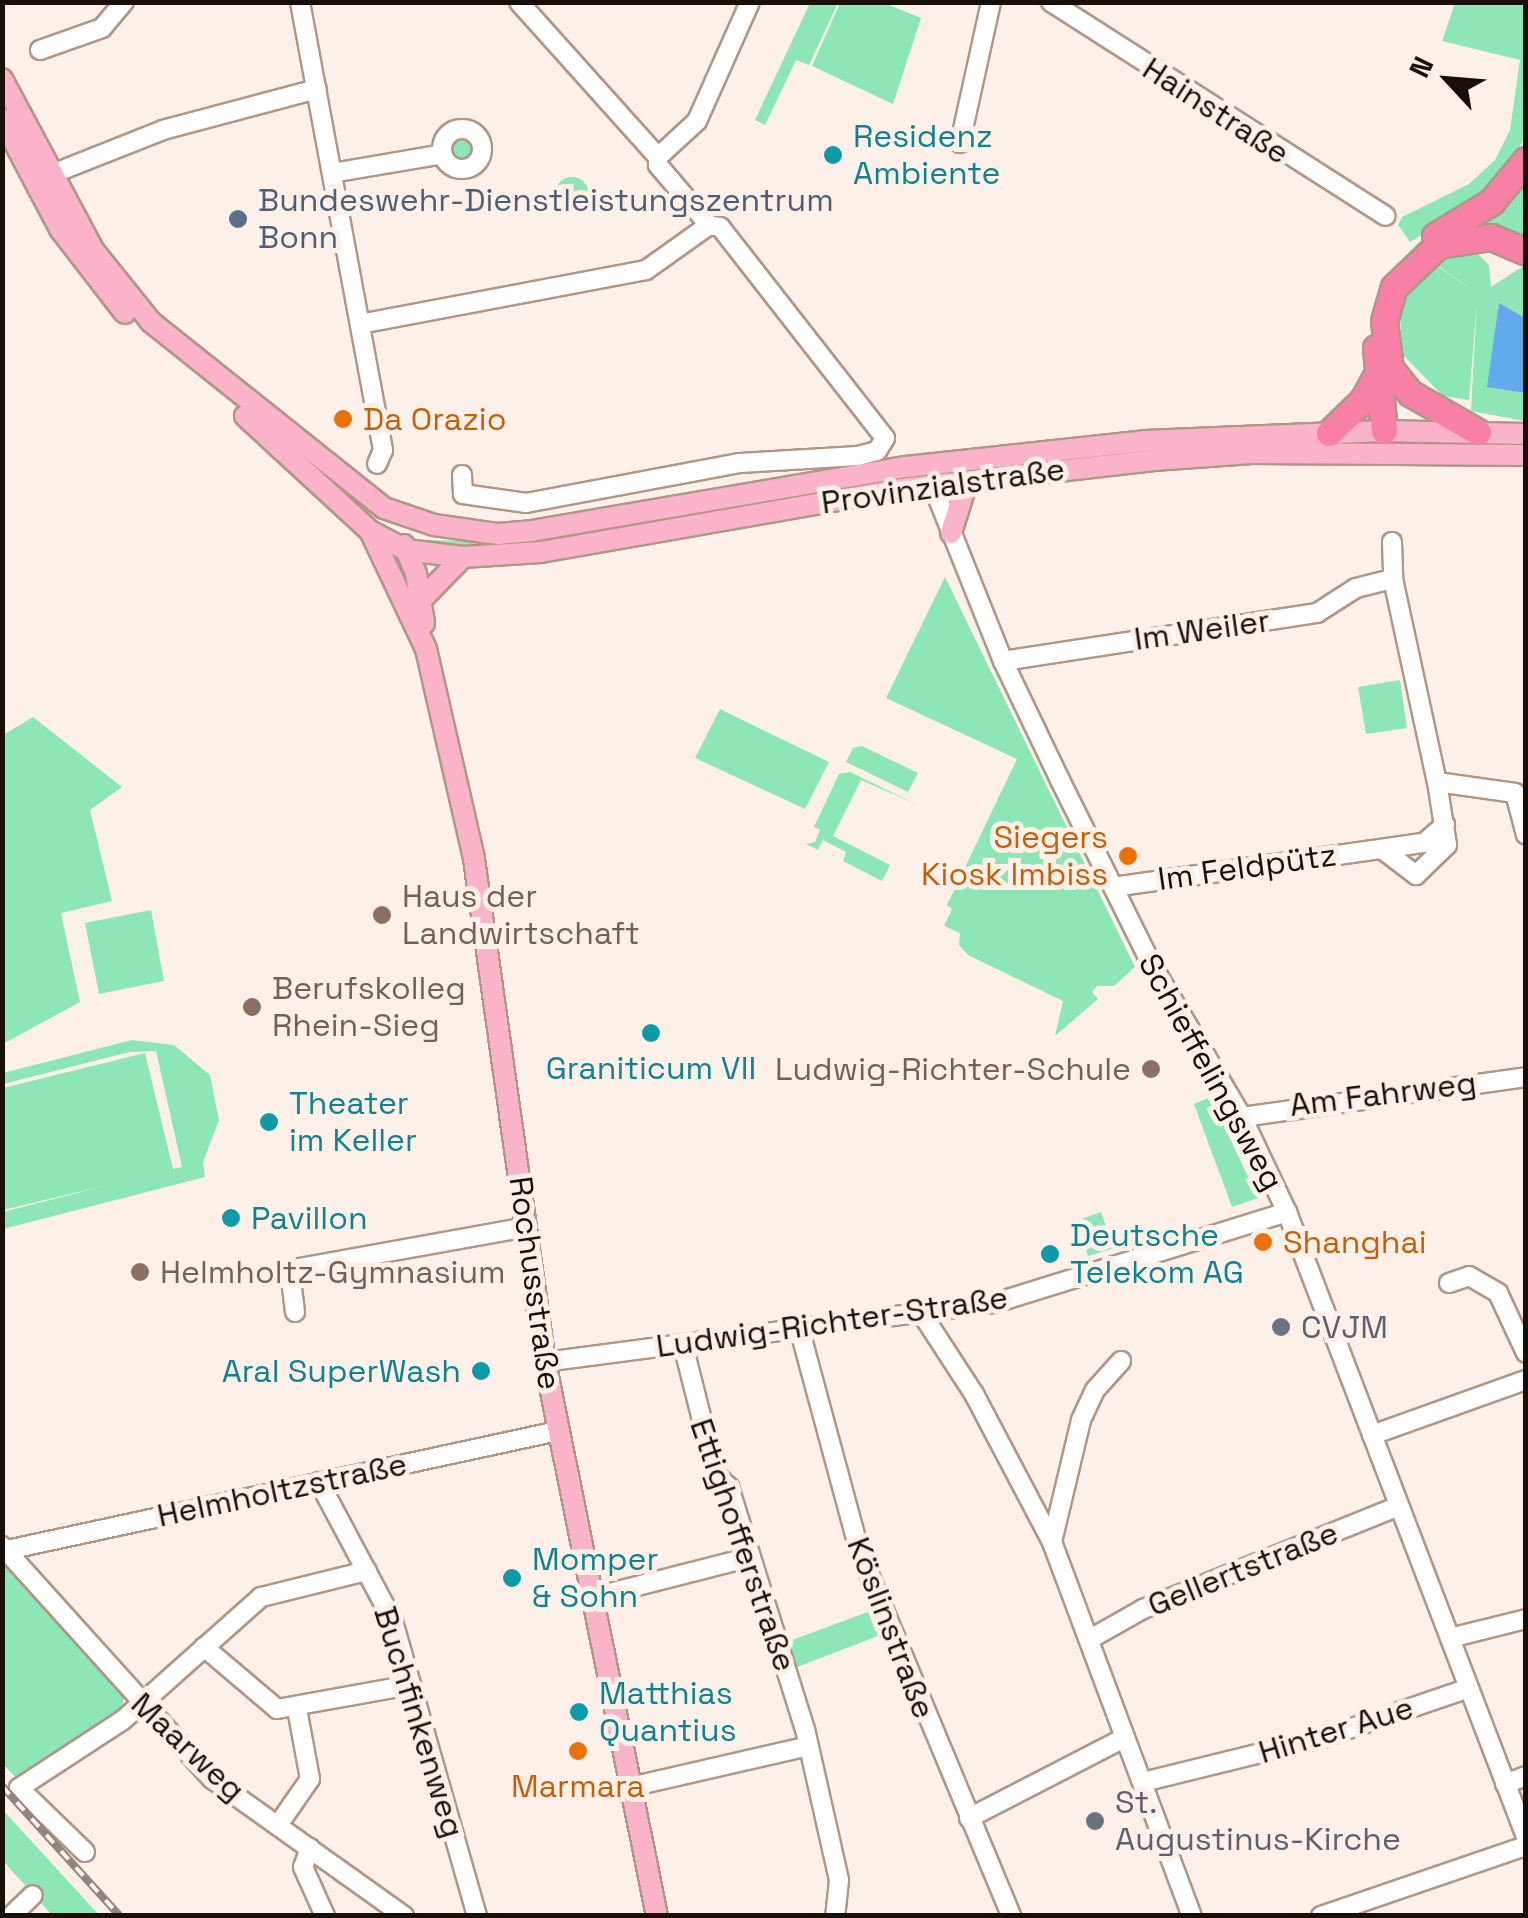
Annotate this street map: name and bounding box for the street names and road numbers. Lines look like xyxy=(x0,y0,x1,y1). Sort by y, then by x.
street label: Hainstraße xyxy=(1136,49,1296,173)
street label: Provinzialstraße xyxy=(819,450,1067,522)
street label: Im Weiler xyxy=(1132,601,1272,659)
street label: Im Feldpütz xyxy=(1155,835,1339,899)
street label: Schieffelingsweg xyxy=(1130,947,1292,1197)
street label: Am Fahrweg xyxy=(1287,1063,1479,1125)
street label: Rochusstraße xyxy=(501,1174,569,1392)
street label: Ludwig-Richter-Straße xyxy=(654,1278,1010,1366)
street label: Ettighofferstraße xyxy=(682,1414,804,1676)
street label: Helmholtzstraße xyxy=(154,1445,410,1535)
street label: Gellertstraße xyxy=(1142,1513,1344,1625)
street label: Köslinstraße xyxy=(839,1532,943,1724)
street label: Buchfinkenweg xyxy=(366,1602,472,1842)
street label: Maarweg xyxy=(123,1685,253,1809)
street label: Hinter Aue xyxy=(1254,1688,1418,1772)

